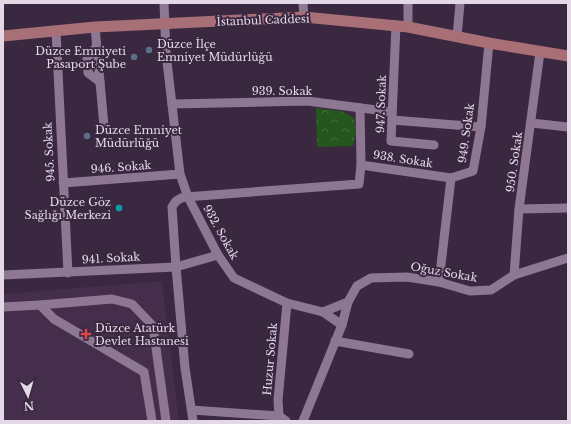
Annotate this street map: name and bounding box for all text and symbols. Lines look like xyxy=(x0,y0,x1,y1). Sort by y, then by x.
street label: İstanbul Caddesi xyxy=(216,11,310,29)
place label: Düzce İlçe Emniyet Müdürlüğü xyxy=(157,37,273,64)
place label: Düzce Emniyeti Pasaport Şube xyxy=(35,44,126,71)
marker: Düzce İlçe Emniyet Müdürlüğü xyxy=(144,45,154,55)
marker: Düzce Emniyeti Pasaport Şube xyxy=(129,52,139,62)
street label: 947. Sokak xyxy=(373,74,389,133)
street label: 939. Sokak xyxy=(252,84,313,98)
street label: 949. Sokak xyxy=(455,102,477,164)
street label: 945. Sokak xyxy=(40,122,58,182)
place label: Düzce Emniyet Müdürlüğü xyxy=(95,123,183,150)
marker: Düzce Emniyet Müdürlüğü xyxy=(82,131,92,141)
street label: 950. Sokak xyxy=(503,131,525,193)
street label: 938. Sokak xyxy=(372,147,434,171)
street label: 946. Sokak xyxy=(90,158,152,176)
place label: Düzce Göz Sağlığı Merkezi xyxy=(25,195,111,222)
street label: 932. Sokak xyxy=(200,202,242,262)
marker: Düzce Göz Sağlığı Merkezi xyxy=(114,203,124,213)
street label: 941. Sokak xyxy=(81,249,141,267)
street label: Oğuz Sokak xyxy=(410,259,479,285)
place label: Düzce Atatürk Devlet Hastanesi xyxy=(95,321,189,348)
street label: Huzur Sokak xyxy=(260,322,280,396)
marker: Düzce Atatürk Devlet Hastanesi xyxy=(80,328,92,340)
north arrow xyxy=(8,376,48,416)
text: N xyxy=(22,399,35,413)

